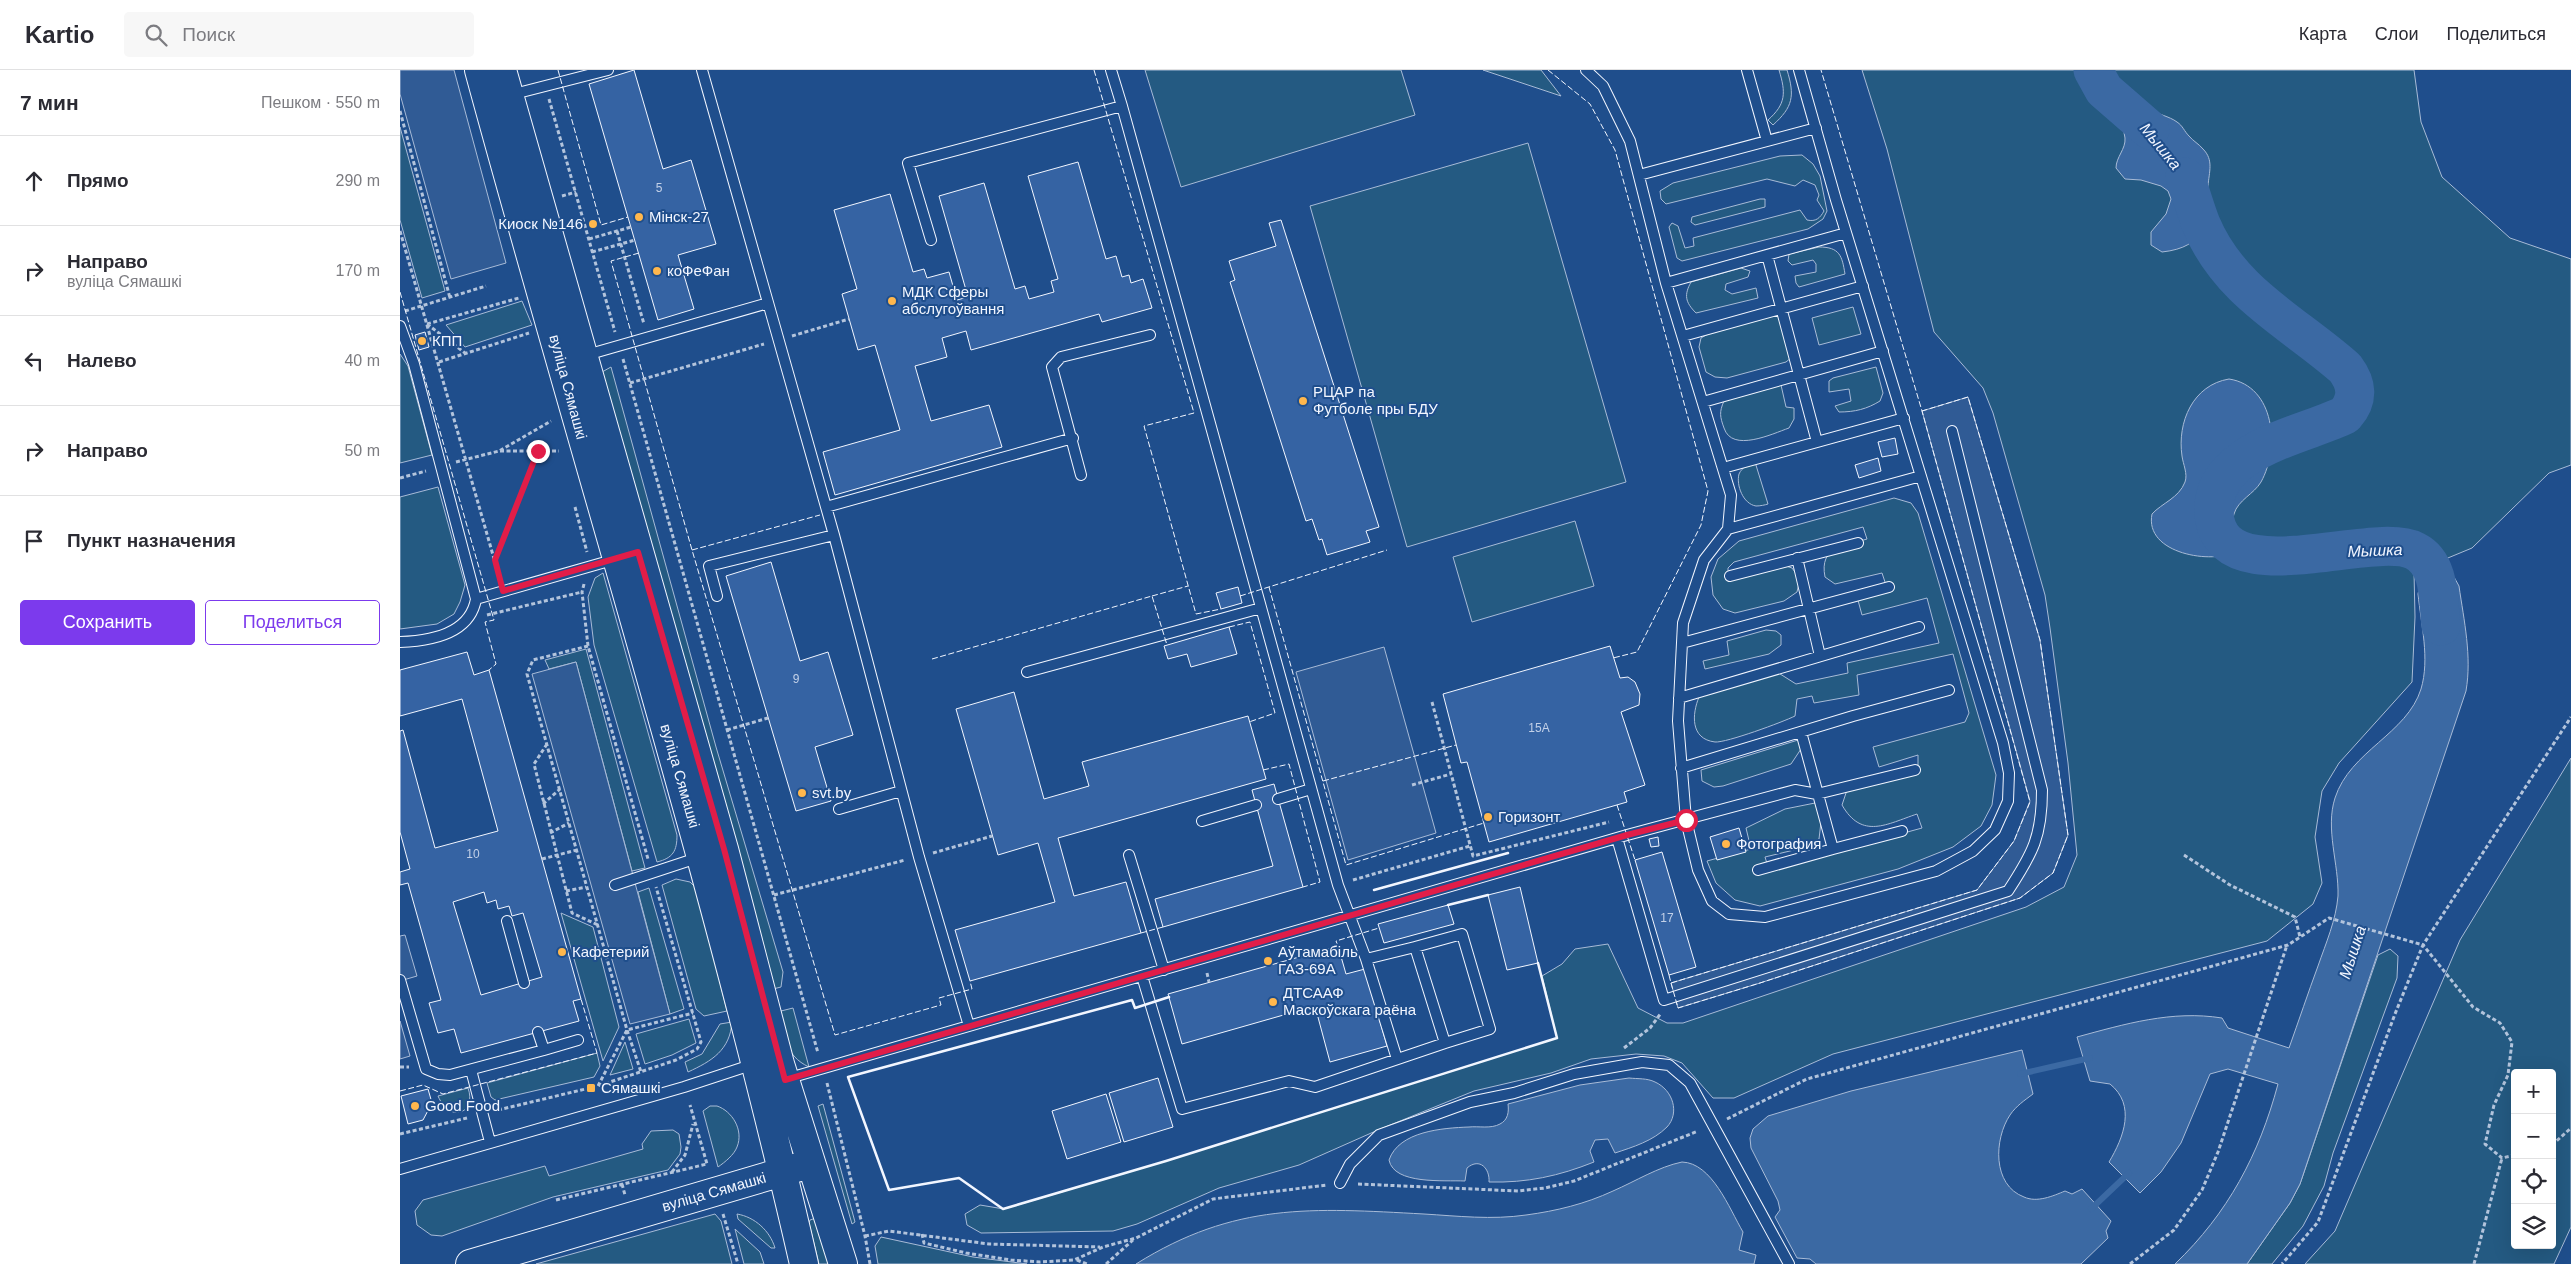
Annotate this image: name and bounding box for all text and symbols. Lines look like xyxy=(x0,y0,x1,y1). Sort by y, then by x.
search box xyxy=(124,12,474,57)
text: Kartio xyxy=(25,21,94,48)
icon: search xyxy=(142,21,170,49)
text: Поиск xyxy=(182,24,235,45)
text: Карта xyxy=(2299,24,2347,44)
text: Слои xyxy=(2375,24,2419,44)
text: Поделиться xyxy=(2447,24,2546,44)
text: 7 мин xyxy=(20,91,79,114)
text: Пешком · 550 m xyxy=(261,94,380,111)
water label: Мышка xyxy=(2137,120,2185,173)
icon: ahead xyxy=(20,167,48,195)
text: Прямо xyxy=(67,170,129,191)
text: 290 m xyxy=(336,172,380,189)
house number: 5 xyxy=(656,181,663,195)
place label: Мінск-27 xyxy=(649,208,709,225)
marker: Мінск-27 xyxy=(633,211,645,223)
place label: Киоск №146 xyxy=(498,215,583,232)
marker: Киоск №146 xyxy=(587,218,599,230)
text: Направо xyxy=(67,251,148,272)
icon: right xyxy=(20,257,48,285)
text: 170 m xyxy=(336,262,380,279)
place label: коФеФан xyxy=(667,262,730,279)
marker: коФеФан xyxy=(651,265,663,277)
text: вуліца Сямашкі xyxy=(67,273,182,290)
place label: МДК Сферы абслугоўвання xyxy=(902,283,1004,317)
marker: МДК Сферы абслугоўвання xyxy=(886,295,898,307)
place label: КПП xyxy=(432,332,462,349)
street label: вуліца Сямашкі xyxy=(546,333,591,441)
marker: КПП xyxy=(416,335,428,347)
icon: left xyxy=(20,347,48,375)
text: Налево xyxy=(67,350,137,371)
text: 40 m xyxy=(344,352,380,369)
place label: РЦАР па Футболе пры БДУ xyxy=(1313,383,1438,417)
marker: РЦАР па Футболе пры БДУ xyxy=(1297,395,1309,407)
icon: right xyxy=(20,437,48,465)
text: Направо xyxy=(67,440,148,461)
route end xyxy=(527,440,550,463)
text: 50 m xyxy=(344,442,380,459)
icon: arrive xyxy=(20,527,48,555)
text: Пункт назначения xyxy=(67,530,236,551)
water label: Мышка xyxy=(2347,541,2403,560)
button: Сохранить xyxy=(20,600,195,645)
button: Поделиться xyxy=(205,600,380,645)
house number: 9 xyxy=(793,672,800,686)
house number: 15А xyxy=(1528,721,1550,735)
street label: вуліца Сямашкі xyxy=(657,722,703,830)
place label: svt.by xyxy=(812,784,852,801)
marker: svt.by xyxy=(796,787,808,799)
place label: Горизонт xyxy=(1498,808,1561,825)
route start xyxy=(1675,809,1698,832)
marker: Горизонт xyxy=(1482,811,1494,823)
place label: Фотография xyxy=(1736,835,1821,852)
marker: Фотография xyxy=(1720,838,1732,850)
house number: 10 xyxy=(466,847,480,861)
house number: 17 xyxy=(1660,911,1674,925)
water label: Мышка xyxy=(2336,923,2369,981)
place label: Кафетерий xyxy=(572,943,649,960)
place label: Аўтамабіль ГАЗ-69А xyxy=(1278,943,1358,977)
marker: Кафетерий xyxy=(556,946,568,958)
marker: Аўтамабіль ГАЗ-69А xyxy=(1262,955,1274,967)
place label: ДТСААФ Маскоўскага раёна xyxy=(1283,984,1417,1018)
marker: ДТСААФ Маскоўскага раёна xyxy=(1267,996,1279,1008)
map controls xyxy=(2511,1069,2556,1249)
button: + xyxy=(2511,1069,2556,1114)
place label: Сямашкі xyxy=(601,1079,661,1096)
marker: Сямашкі xyxy=(585,1082,597,1094)
place label: Good Food xyxy=(425,1097,500,1114)
marker: Good Food xyxy=(409,1100,421,1112)
button: − xyxy=(2511,1114,2556,1159)
button: locate xyxy=(2511,1159,2556,1204)
street label: вуліца Сямашкі xyxy=(660,1169,768,1215)
button: layers xyxy=(2511,1204,2556,1249)

